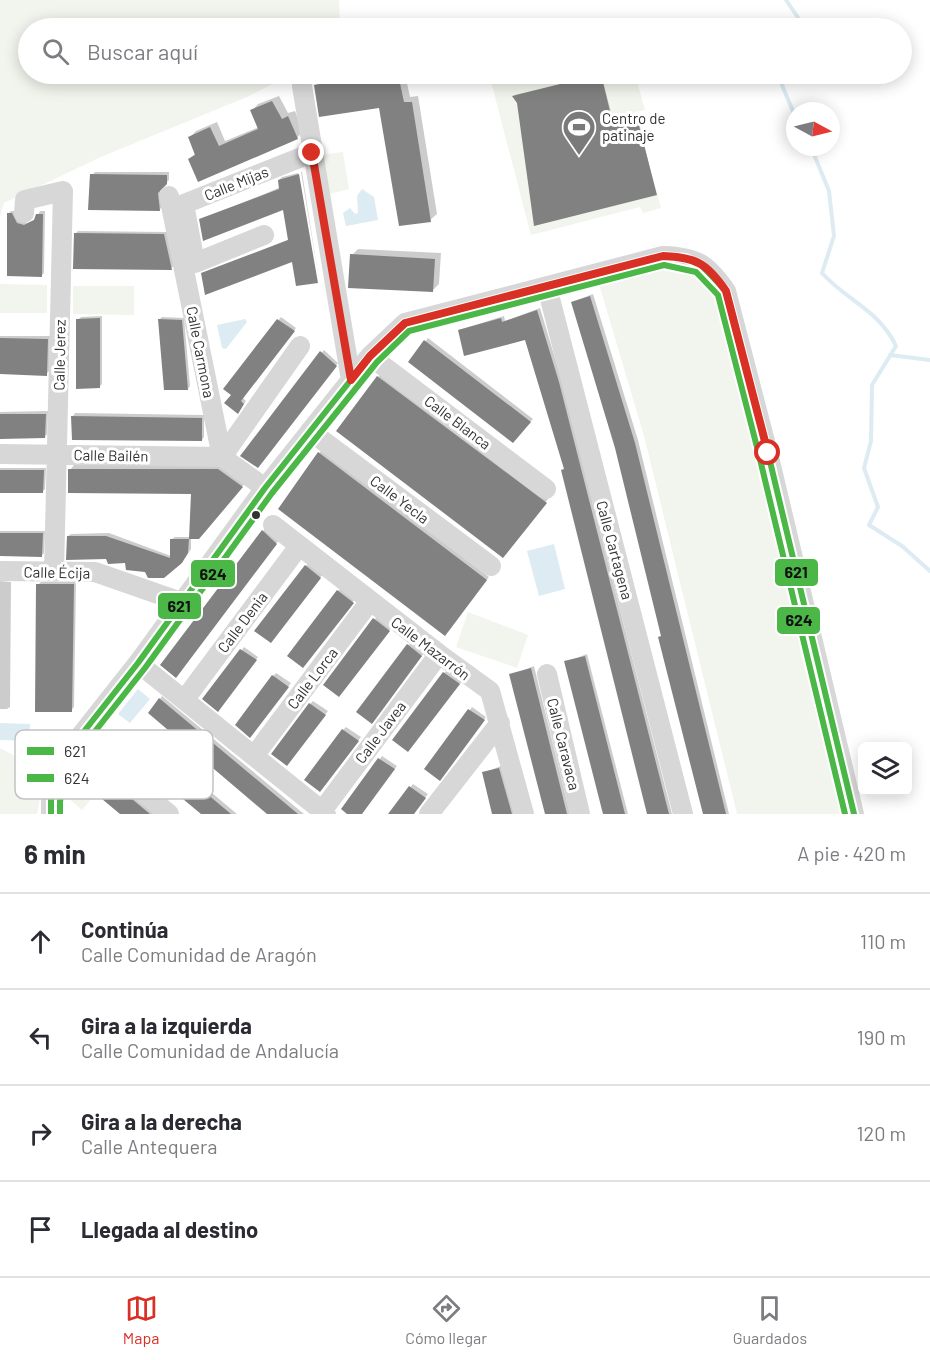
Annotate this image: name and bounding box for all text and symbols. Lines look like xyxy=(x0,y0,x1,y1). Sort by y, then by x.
search box xyxy=(18,18,912,84)
icon: search xyxy=(39,35,72,68)
text: Buscar aquí xyxy=(87,38,198,64)
north arrow xyxy=(786,102,840,156)
sports icon: Centro de patinaje xyxy=(561,109,597,156)
place label: Centro de patinaje xyxy=(602,109,665,144)
route end xyxy=(298,139,324,165)
street label: Calle Mijas xyxy=(201,162,271,204)
street label: Calle Carmona xyxy=(183,305,219,399)
street label: Calle Jerez xyxy=(49,319,69,391)
street label: Calle Blanca xyxy=(421,391,495,453)
route start xyxy=(754,439,780,465)
street label: Calle Bailén xyxy=(73,445,149,465)
street label: Calle Yecla xyxy=(367,471,433,527)
street label: Calle Cartagena xyxy=(593,499,637,601)
unlabelled marker xyxy=(250,509,262,521)
line badge: 621 xyxy=(774,558,819,587)
line badge: 624 xyxy=(190,559,236,588)
street label: Calle Écija xyxy=(24,562,90,582)
text: 621 xyxy=(784,562,808,581)
text: 624 xyxy=(199,564,227,583)
street label: Calle Denia xyxy=(213,588,271,656)
line badge: 621 xyxy=(157,592,202,620)
text: 621 xyxy=(167,596,191,615)
line badge: 624 xyxy=(776,606,821,635)
text: 624 xyxy=(785,610,813,629)
street label: Calle Mazarrón xyxy=(388,612,474,684)
street label: Calle Lorca xyxy=(283,644,341,712)
street label: Calle Caravaca xyxy=(544,696,584,792)
street label: Calle Javea xyxy=(351,697,409,767)
legend xyxy=(15,730,213,799)
text: 621 xyxy=(64,741,86,760)
map controls xyxy=(858,742,912,796)
button: layers xyxy=(858,742,912,796)
text: 624 xyxy=(64,768,90,787)
text: 6 min xyxy=(24,838,86,869)
text: A pie · 420 m xyxy=(797,841,906,865)
text: Continúa xyxy=(81,916,168,942)
icon: ahead xyxy=(24,925,57,958)
text: 110 m xyxy=(860,929,906,953)
text: Calle Comunidad de Aragón xyxy=(81,942,317,966)
text: Gira a la izquierda xyxy=(81,1012,252,1038)
icon: left xyxy=(24,1021,57,1054)
text: 190 m xyxy=(857,1025,906,1049)
text: Calle Comunidad de Andalucía xyxy=(81,1038,339,1062)
text: Gira a la derecha xyxy=(81,1108,242,1134)
icon: right xyxy=(24,1117,57,1150)
text: 120 m xyxy=(856,1121,906,1145)
text: Calle Antequera xyxy=(81,1134,218,1158)
icon: arrive xyxy=(24,1213,57,1246)
text: Llegada al destino xyxy=(81,1216,258,1242)
tab: Mapa xyxy=(123,1292,159,1347)
tab: Cómo llegar xyxy=(405,1292,487,1347)
tab: Guardados xyxy=(733,1292,807,1347)

